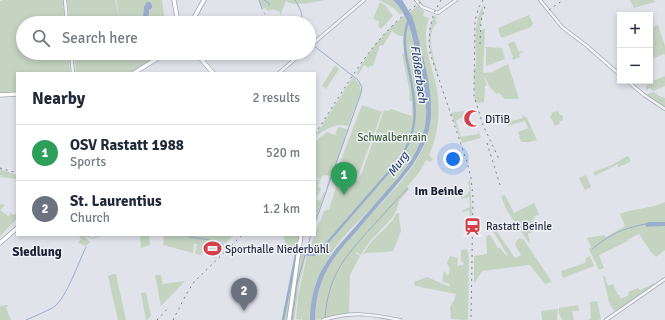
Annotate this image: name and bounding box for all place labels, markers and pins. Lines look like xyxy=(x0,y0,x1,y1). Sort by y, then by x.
mosque icon: DiTiB xyxy=(462,109,482,129)
place label: DiTiB xyxy=(485,113,511,126)
pin: 1 xyxy=(331,162,357,195)
station icon: Rastatt Beinle xyxy=(463,216,483,236)
place label: Rastatt Beinle xyxy=(486,220,552,233)
sports icon: Sporthalle Niederbühl xyxy=(202,239,222,259)
place label: Sporthalle Niederbühl xyxy=(225,243,329,256)
pin: 2 xyxy=(231,278,257,311)

